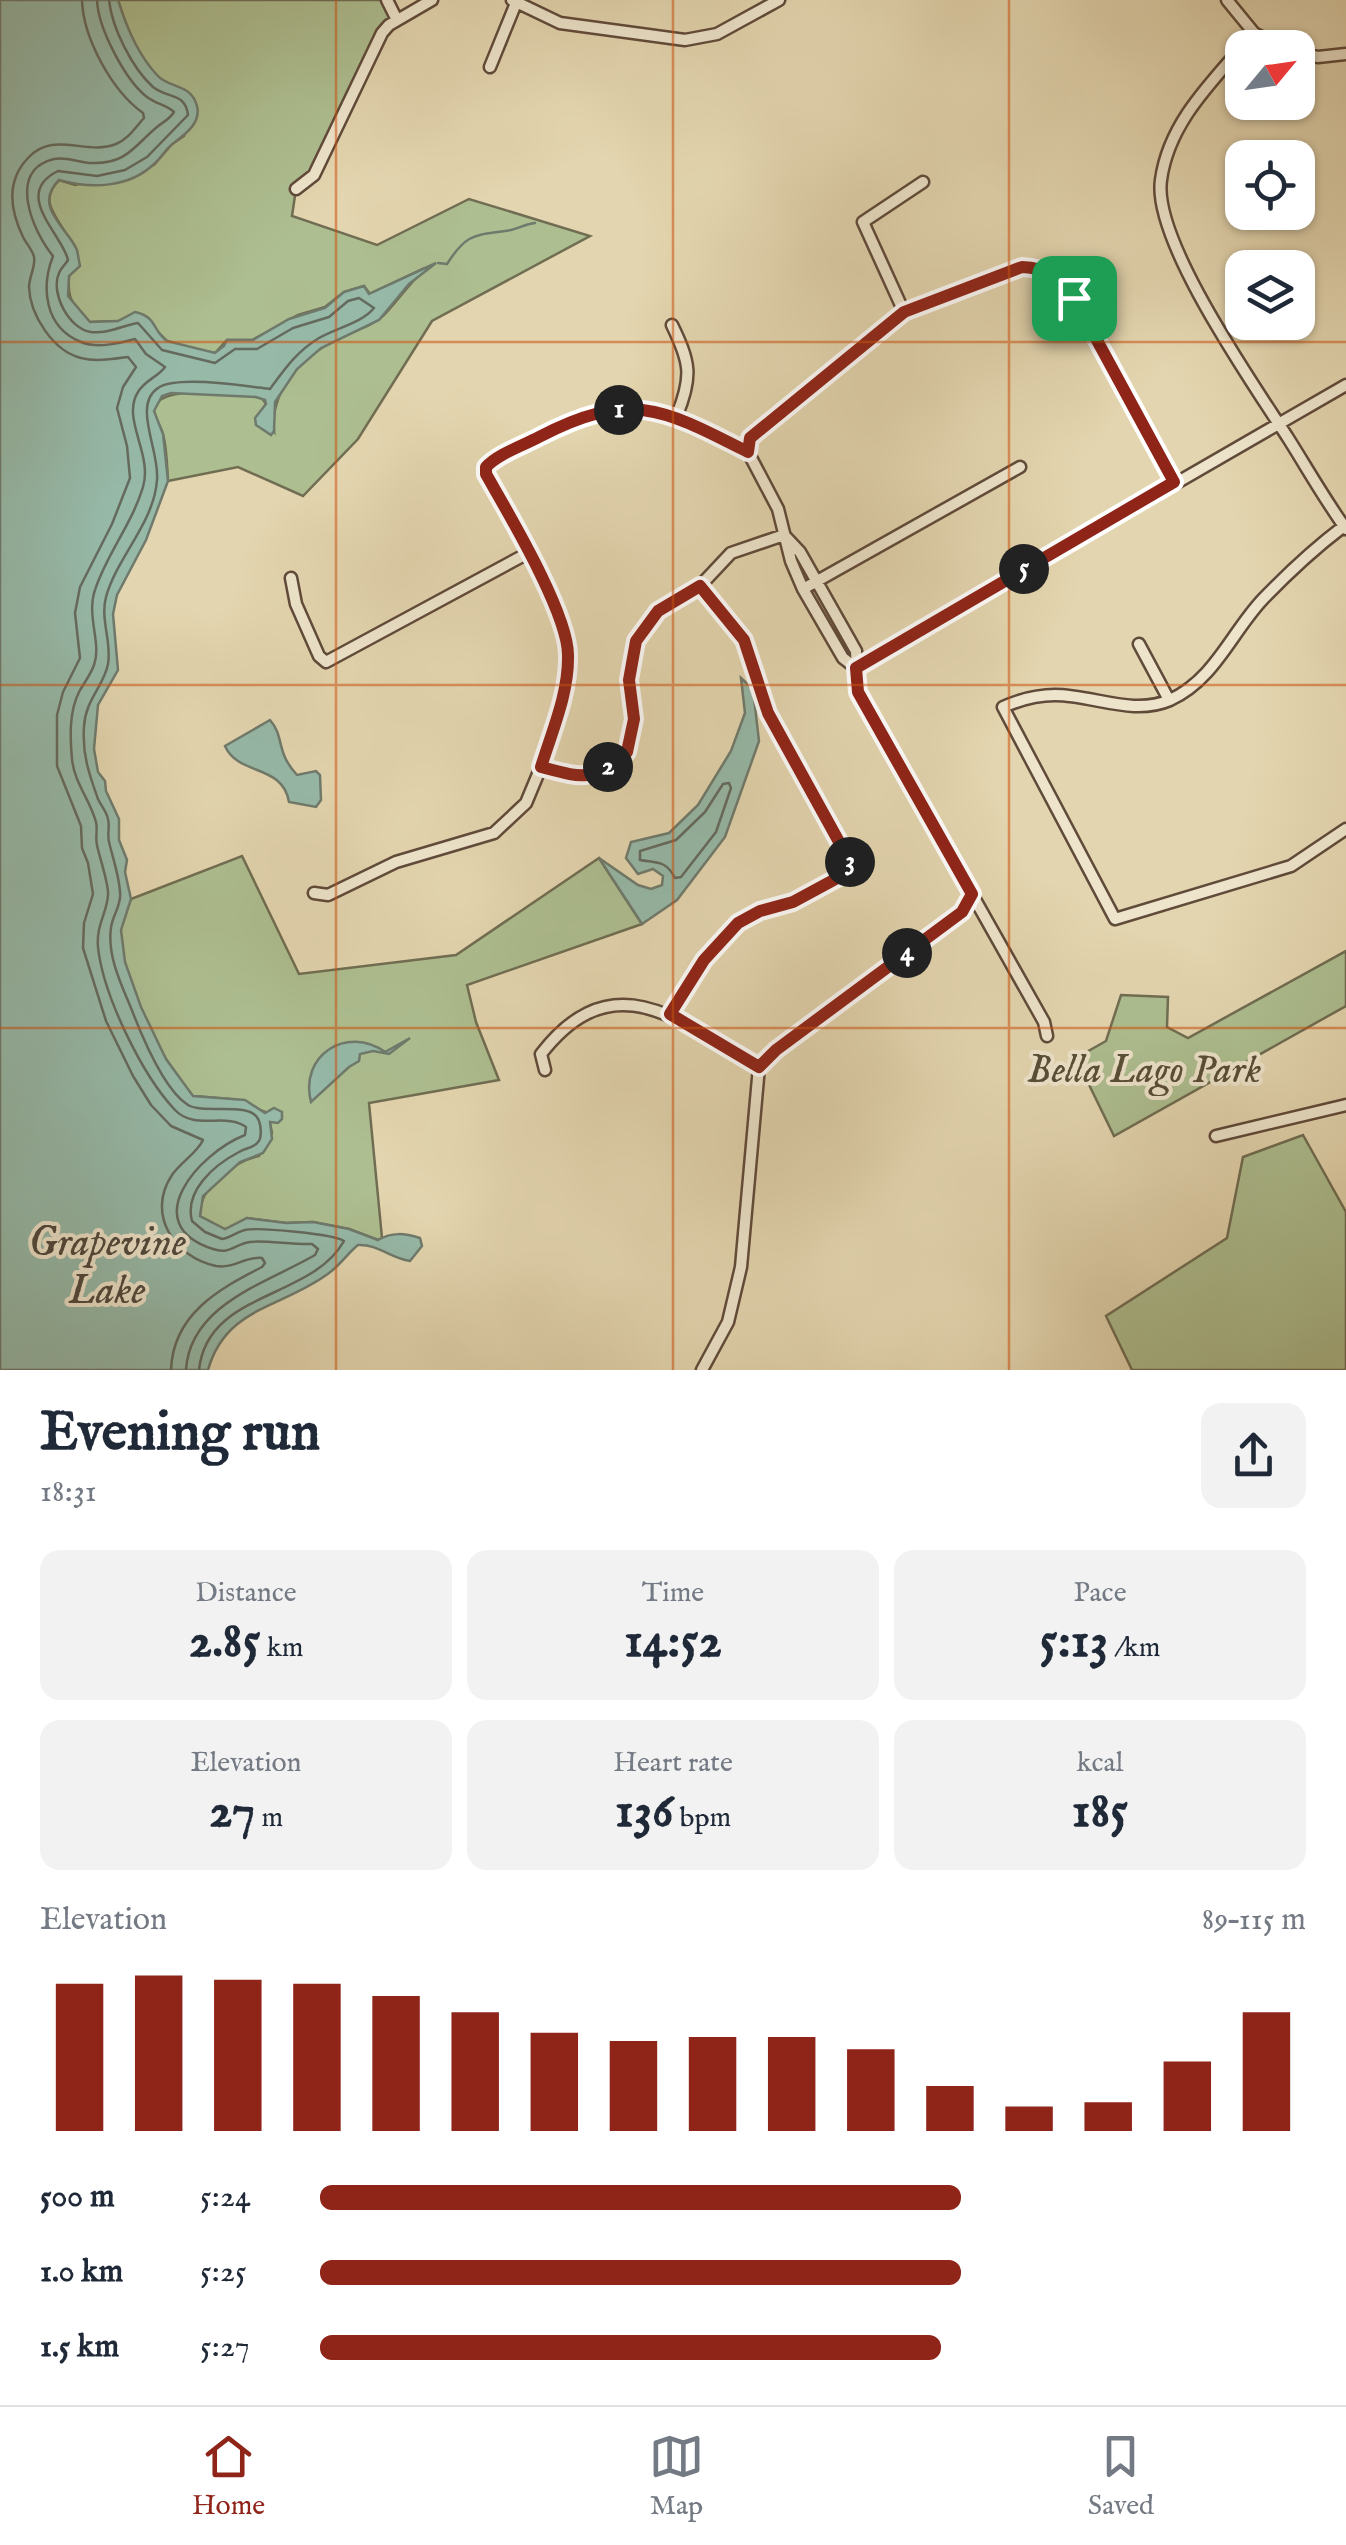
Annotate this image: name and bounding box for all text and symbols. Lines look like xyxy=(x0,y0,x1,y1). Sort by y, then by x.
north arrow xyxy=(1225,30,1315,120)
map controls xyxy=(1225,30,1315,340)
button: locate xyxy=(1225,140,1315,230)
button: layers xyxy=(1225,250,1315,340)
pin xyxy=(1032,256,1117,341)
icon: arrive xyxy=(1047,271,1102,326)
pin: 1 xyxy=(594,385,644,435)
text: 1 xyxy=(614,392,624,427)
pin: 5 xyxy=(999,544,1049,594)
text: 5 xyxy=(1019,551,1029,586)
pin: 2 xyxy=(583,742,633,792)
text: 2 xyxy=(601,749,615,784)
pin: 3 xyxy=(825,837,875,887)
text: 3 xyxy=(845,844,855,879)
pin: 4 xyxy=(882,928,932,978)
text: 4 xyxy=(900,935,914,970)
park label: Bella Lago Park xyxy=(1027,1046,1261,1097)
water label: Grapevine Lake xyxy=(28,1217,186,1318)
text: Evening run xyxy=(40,1399,320,1469)
button: share xyxy=(1201,1403,1306,1508)
text: 18:31 xyxy=(40,1472,97,1513)
text: Distance xyxy=(195,1576,297,1611)
text: Time xyxy=(642,1576,704,1611)
text: Pace xyxy=(1074,1576,1126,1611)
text: 2.85 xyxy=(189,1611,261,1674)
text: 14:52 xyxy=(624,1611,722,1674)
text: 5:13 xyxy=(1040,1611,1108,1674)
text: km xyxy=(261,1631,303,1666)
text: /km xyxy=(1108,1631,1160,1666)
text: Elevation xyxy=(190,1746,302,1781)
text: Heart rate xyxy=(613,1746,733,1781)
text: kcal xyxy=(1077,1746,1123,1781)
text: 27 xyxy=(209,1781,255,1844)
text: 136 xyxy=(615,1781,673,1844)
text: 185 xyxy=(1072,1781,1128,1844)
text: m xyxy=(255,1801,283,1836)
text: bpm xyxy=(673,1801,731,1836)
text: Elevation xyxy=(40,1900,167,1941)
text: 89–115 m xyxy=(1202,1900,1306,1941)
text: 500 m xyxy=(40,2177,115,2218)
text: 5:24 xyxy=(200,2177,251,2218)
text: 1.0 km xyxy=(40,2252,123,2293)
text: 5:25 xyxy=(200,2252,247,2293)
text: 1.5 km xyxy=(40,2327,119,2368)
text: 5:27 xyxy=(200,2327,250,2368)
tab: Home xyxy=(192,2429,265,2524)
tab: Map xyxy=(649,2429,704,2524)
tab: Saved xyxy=(1088,2429,1154,2524)

